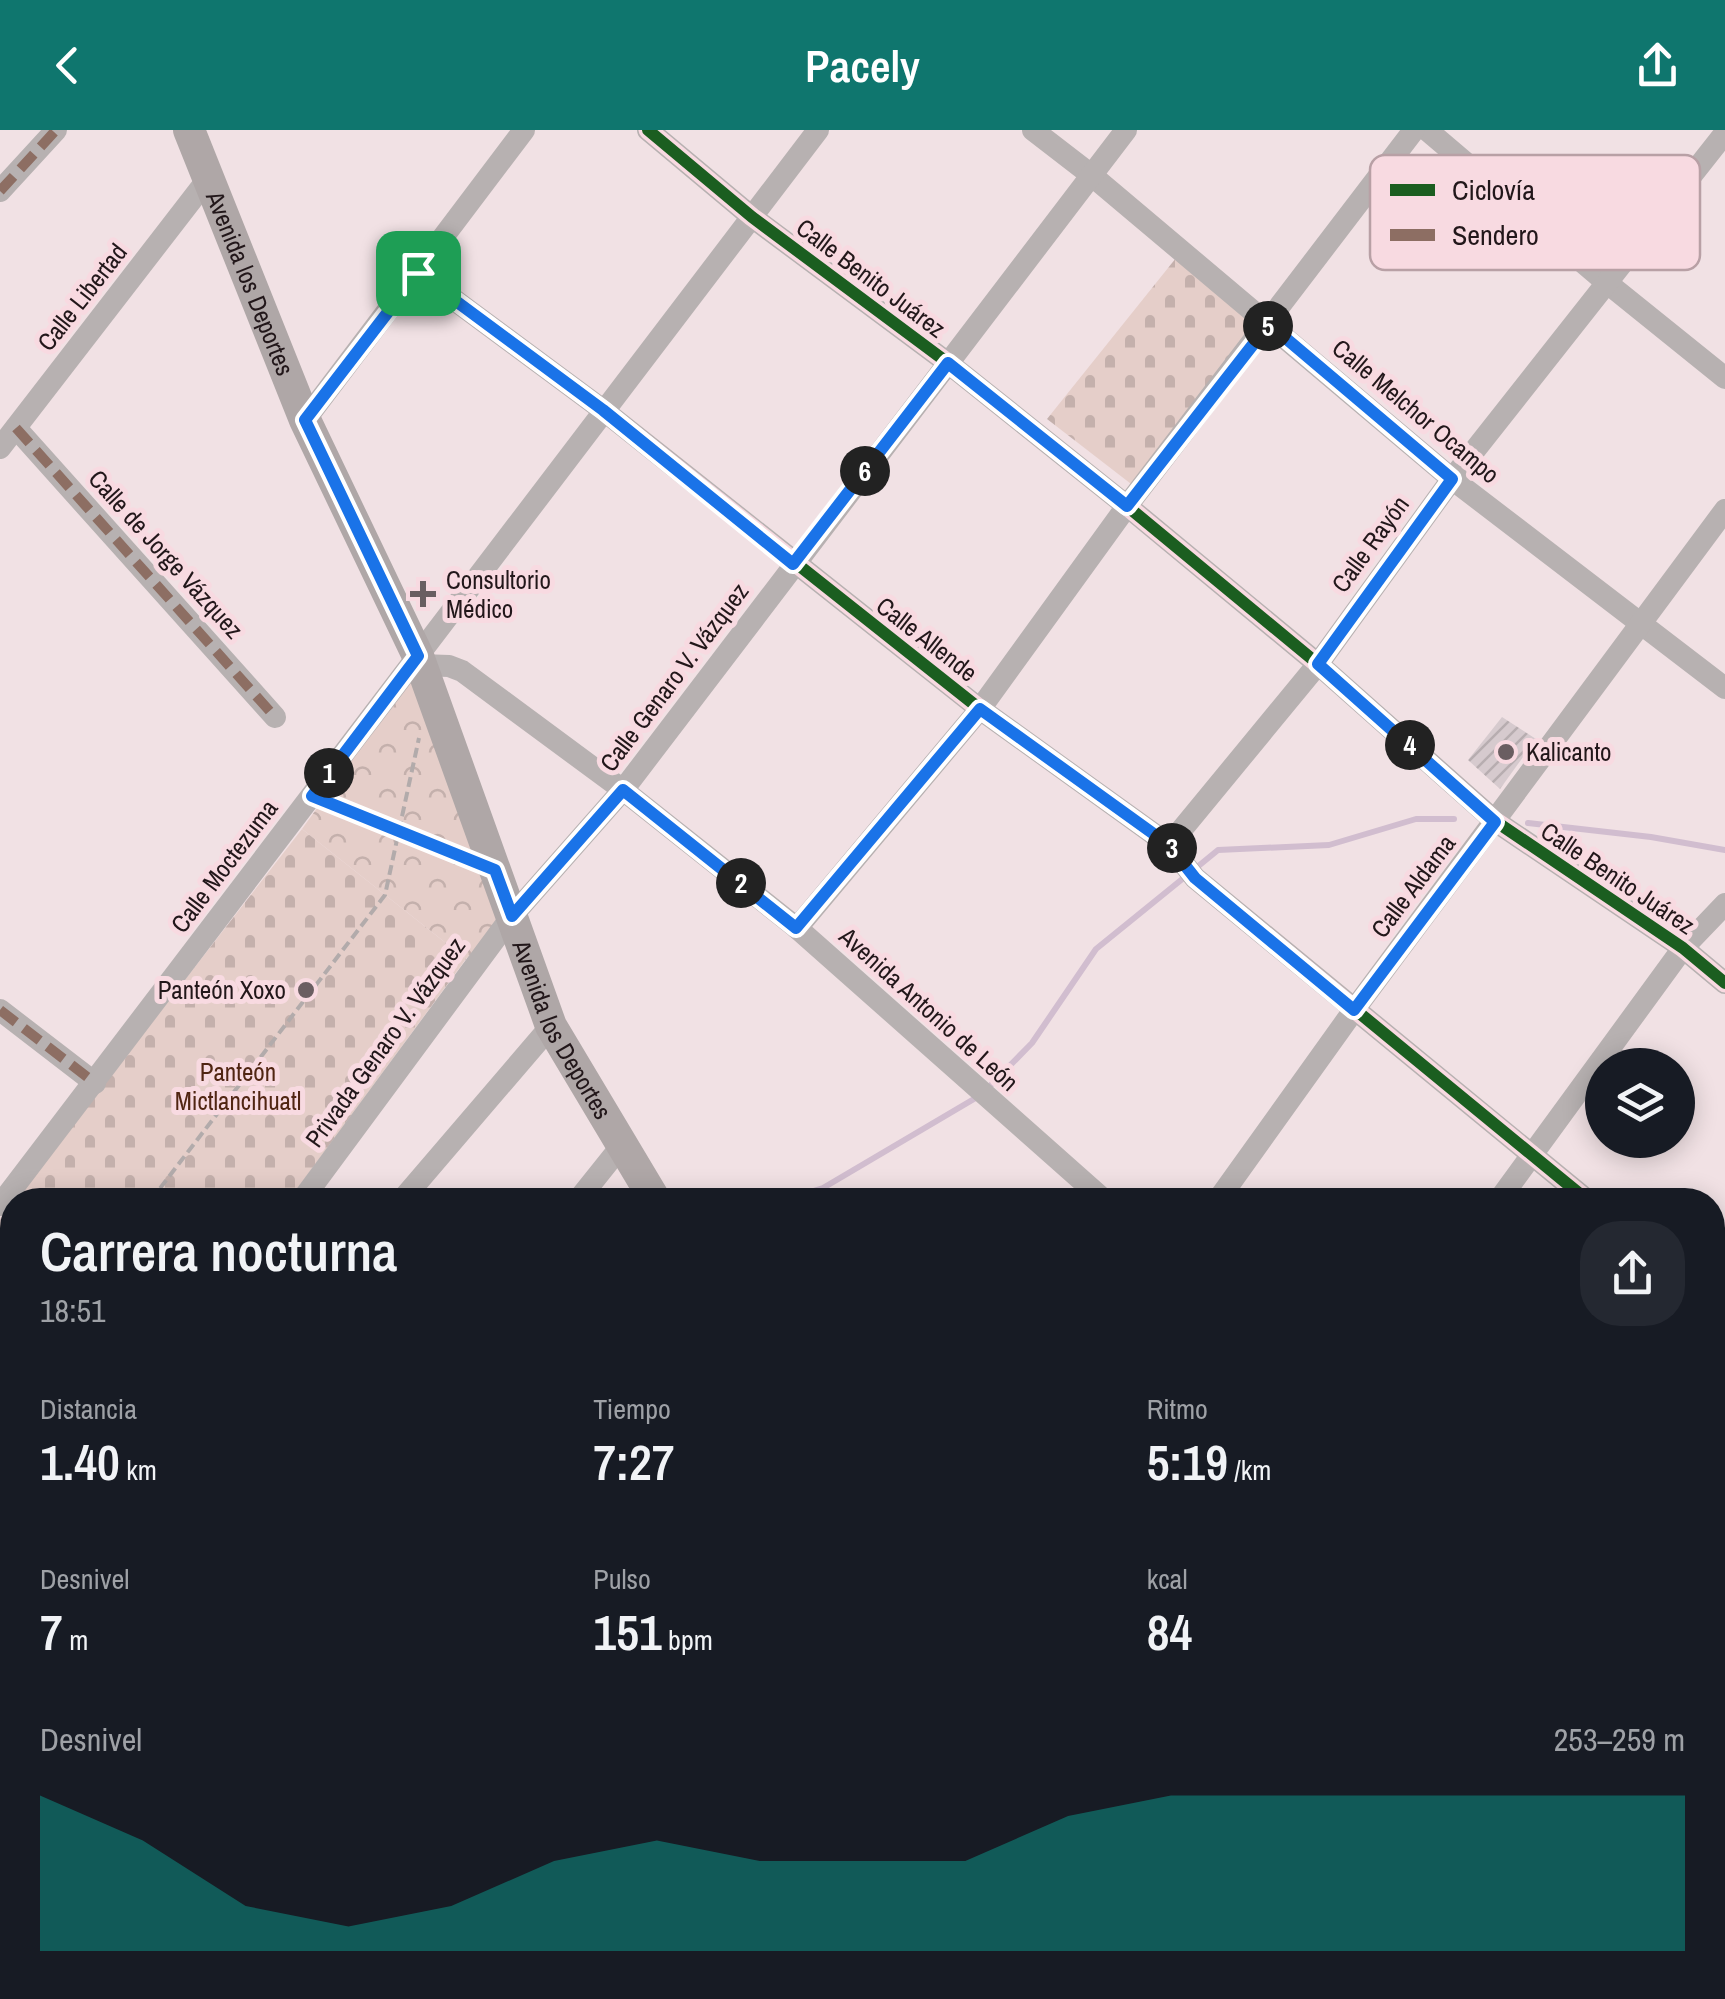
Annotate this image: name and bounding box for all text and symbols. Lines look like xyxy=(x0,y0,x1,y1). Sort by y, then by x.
text: Pacely xyxy=(805,35,920,96)
icon: back xyxy=(40,38,95,93)
icon: share xyxy=(1630,38,1685,93)
legend xyxy=(1370,155,1700,270)
text: Ciclovía xyxy=(1452,171,1535,209)
street label: Avenida los Deportes xyxy=(198,185,302,380)
street label: Calle Benito Juárez xyxy=(789,211,953,345)
text: Sendero xyxy=(1452,216,1539,254)
pin xyxy=(376,231,461,316)
street label: Calle Libertad xyxy=(29,236,135,358)
icon: arrive xyxy=(391,246,446,301)
pin: 5 xyxy=(1243,301,1293,351)
text: 5 xyxy=(1262,307,1274,345)
street label: Calle Melchor Ocampo xyxy=(1325,331,1507,491)
pin: 6 xyxy=(840,446,890,496)
text: 6 xyxy=(859,452,871,490)
street label: Calle de Jorge Vázquez xyxy=(81,462,251,646)
street label: Calle Rayón xyxy=(1323,489,1417,599)
place label: Consultorio Médico xyxy=(446,563,551,626)
street label: Calle Genaro V. Vázquez xyxy=(592,576,756,778)
marker: Consultorio Médico xyxy=(410,581,436,607)
street label: Calle Allende xyxy=(869,589,985,689)
pin: 4 xyxy=(1385,720,1435,770)
text: 4 xyxy=(1404,726,1416,764)
place label: Kalicanto xyxy=(1526,735,1611,769)
marker: Kalicanto xyxy=(1495,741,1517,763)
pin: 1 xyxy=(304,748,354,798)
text: 1 xyxy=(323,754,335,792)
street label: Calle Moctezuma xyxy=(163,792,286,939)
street label: Calle Benito Juárez xyxy=(1534,814,1702,942)
pin: 3 xyxy=(1147,823,1197,873)
street label: Calle Aldama xyxy=(1363,827,1463,944)
text: 3 xyxy=(1166,829,1178,867)
pin: 2 xyxy=(716,858,766,908)
text: 2 xyxy=(735,864,747,902)
street label: Avenida Antonio de León xyxy=(831,919,1026,1099)
street label: Privada Genaro V. Vázquez xyxy=(297,930,473,1154)
street label: Avenida los Deportes xyxy=(504,935,620,1125)
place label: Panteón Xoxo xyxy=(158,973,286,1007)
marker: Panteón Xoxo xyxy=(295,979,317,1001)
map controls xyxy=(1585,1048,1695,1158)
button: layers xyxy=(1585,1048,1695,1158)
park label: Panteón Mictlancihuatl xyxy=(175,1055,301,1118)
text: Carrera nocturna xyxy=(40,1214,397,1288)
button: share xyxy=(1580,1221,1685,1326)
text: 18:51 xyxy=(40,1289,106,1332)
text: Distancia xyxy=(40,1390,137,1428)
text: Tiempo xyxy=(593,1390,671,1428)
text: Ritmo xyxy=(1147,1390,1208,1428)
text: 1.40 xyxy=(40,1428,120,1496)
text: 7:27 xyxy=(593,1428,675,1496)
text: 5:19 xyxy=(1147,1428,1228,1496)
text: km xyxy=(120,1451,157,1489)
text: /km xyxy=(1228,1451,1271,1489)
text: Desnivel xyxy=(40,1560,129,1598)
text: Pulso xyxy=(593,1560,651,1598)
text: kcal xyxy=(1147,1560,1187,1598)
text: 7 xyxy=(40,1598,63,1666)
text: 151 xyxy=(593,1598,662,1666)
text: 84 xyxy=(1147,1598,1192,1666)
text: m xyxy=(63,1621,88,1659)
text: bpm xyxy=(662,1621,713,1659)
text: Desnivel xyxy=(40,1718,142,1761)
text: 253–259 m xyxy=(1554,1718,1685,1761)

